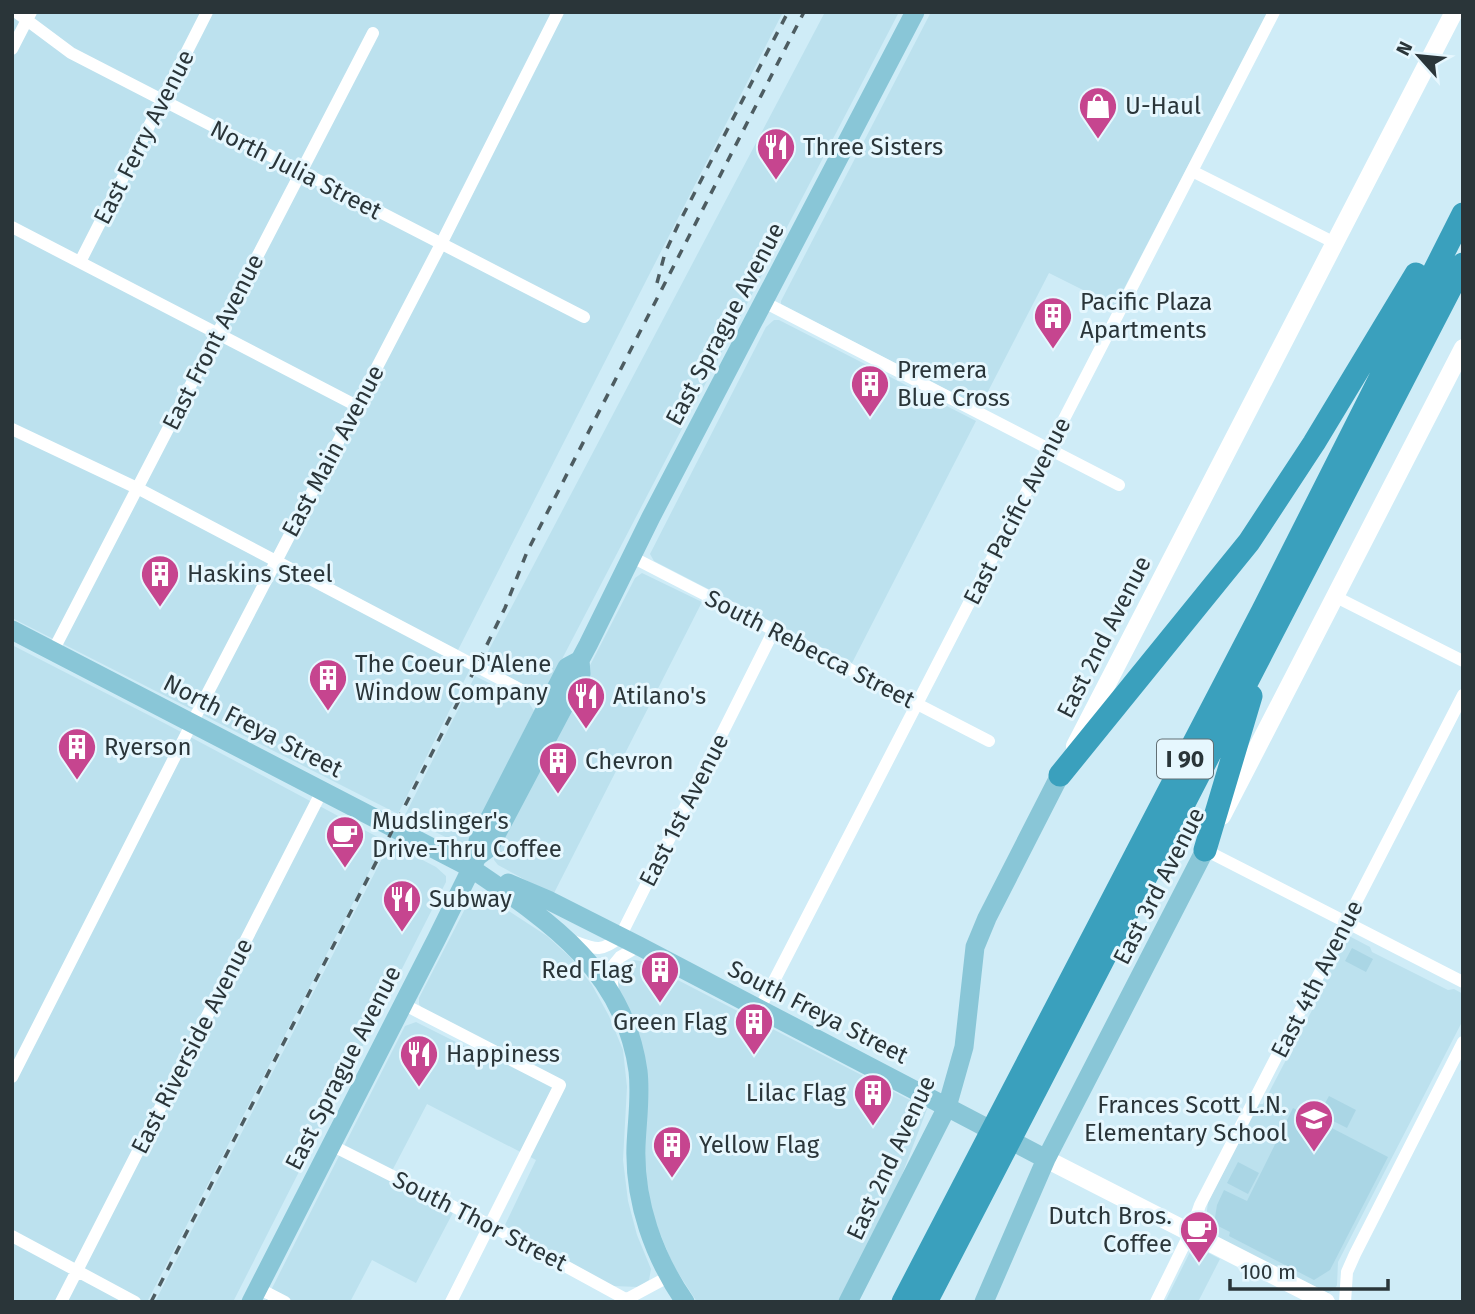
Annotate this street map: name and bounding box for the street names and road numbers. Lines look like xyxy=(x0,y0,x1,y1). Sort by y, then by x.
street label: East Ferry Avenue xyxy=(88,45,200,229)
street label: North Julia Street xyxy=(206,115,387,225)
street label: East Sprague Avenue xyxy=(660,218,790,430)
street label: East Front Avenue xyxy=(157,249,269,435)
street label: East Main Avenue xyxy=(276,360,390,542)
street label: East Pacific Avenue xyxy=(958,413,1076,609)
street label: East 2nd Avenue xyxy=(1051,551,1157,723)
street label: South Rebecca Street xyxy=(701,584,920,714)
street label: North Freya Street xyxy=(159,669,347,783)
street label: East 1st Avenue xyxy=(633,729,735,891)
road number: I 90 xyxy=(1157,740,1213,778)
street label: East 3rd Avenue xyxy=(1107,803,1211,969)
street label: East 4th Avenue xyxy=(1265,896,1369,1062)
street label: East Riverside Avenue xyxy=(125,934,259,1158)
street label: South Freya Street xyxy=(723,954,913,1070)
street label: East Sprague Avenue xyxy=(279,961,407,1175)
street label: East 2nd Avenue xyxy=(841,1071,941,1245)
street label: South Thor Street xyxy=(388,1165,572,1277)

